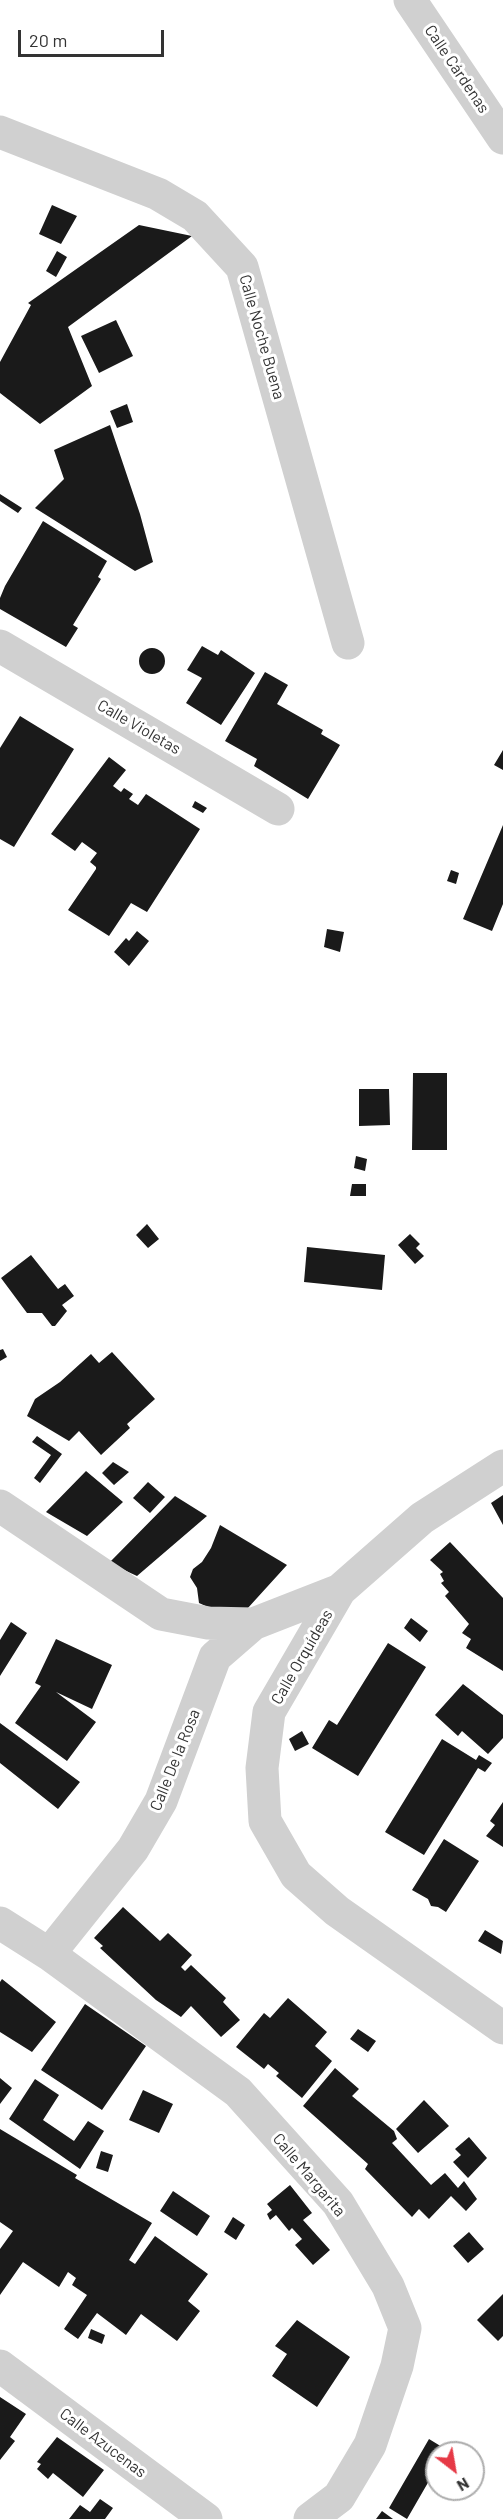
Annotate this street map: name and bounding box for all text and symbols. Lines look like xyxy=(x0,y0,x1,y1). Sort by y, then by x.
scale bar xyxy=(21,18,166,56)
street label: Calle Cárdenas xyxy=(420,21,494,117)
text: 20 m xyxy=(29,29,67,51)
street label: Calle Noche Buena xyxy=(235,273,289,401)
street label: Calle Violetas xyxy=(94,695,184,759)
street label: Calle Orquídeas xyxy=(267,1606,337,1708)
street label: Calle De la Rosa xyxy=(146,1706,204,1814)
street label: Calle Margarita xyxy=(269,2129,349,2221)
street label: Calle Azucenas xyxy=(56,2404,150,2482)
north arrow xyxy=(425,2441,485,2501)
text: N xyxy=(454,2474,473,2496)

